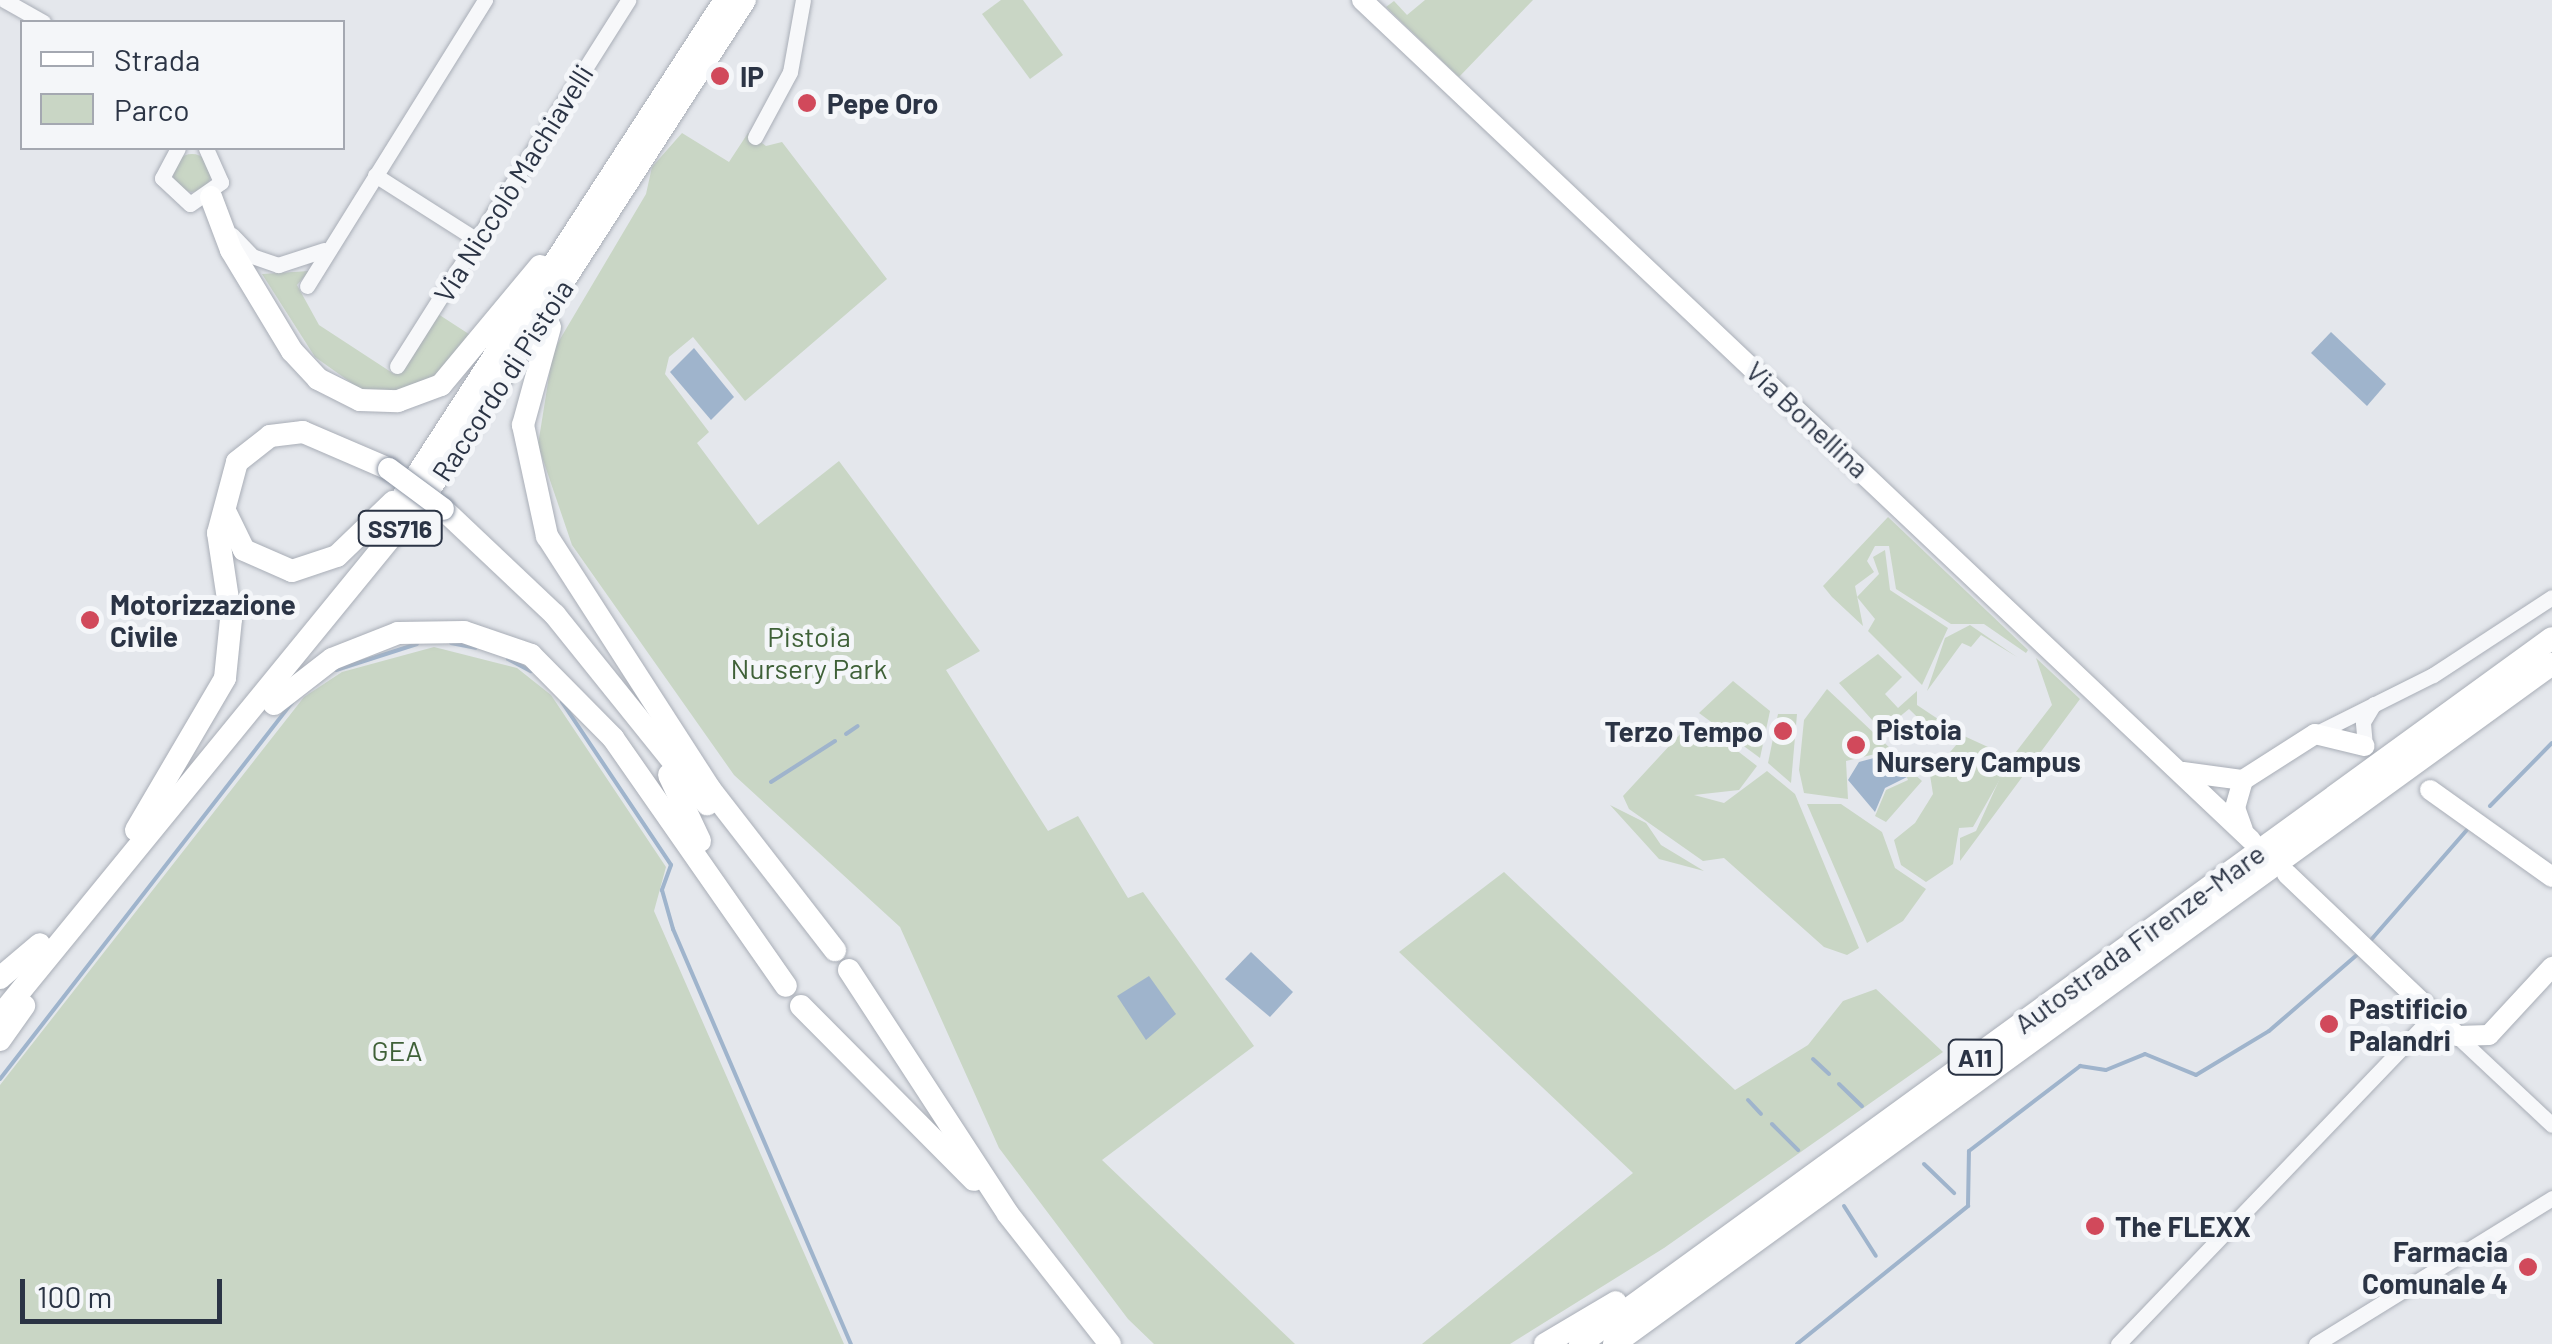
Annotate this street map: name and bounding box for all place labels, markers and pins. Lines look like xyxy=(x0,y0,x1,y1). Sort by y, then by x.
place label: IP xyxy=(740,59,764,93)
marker: IP xyxy=(709,65,731,87)
place label: Pepe Oro xyxy=(827,86,938,120)
marker: Pepe Oro xyxy=(796,92,818,114)
place label: Motorizzazione Civile xyxy=(110,587,296,653)
marker: Motorizzazione Civile xyxy=(79,609,101,631)
place label: Pistoia Nursery Campus xyxy=(1876,712,2081,778)
place label: Terzo Tempo xyxy=(1605,714,1763,748)
marker: Terzo Tempo xyxy=(1772,720,1794,742)
marker: Pistoia Nursery Campus xyxy=(1845,734,1867,756)
place label: Pastificio Palandri xyxy=(2349,991,2468,1057)
marker: Pastificio Palandri xyxy=(2318,1013,2340,1035)
place label: The FLEXX xyxy=(2115,1209,2251,1243)
marker: The FLEXX xyxy=(2084,1215,2106,1237)
place label: Farmacia Comunale 4 xyxy=(2362,1234,2508,1300)
marker: Farmacia Comunale 4 xyxy=(2517,1256,2539,1278)

